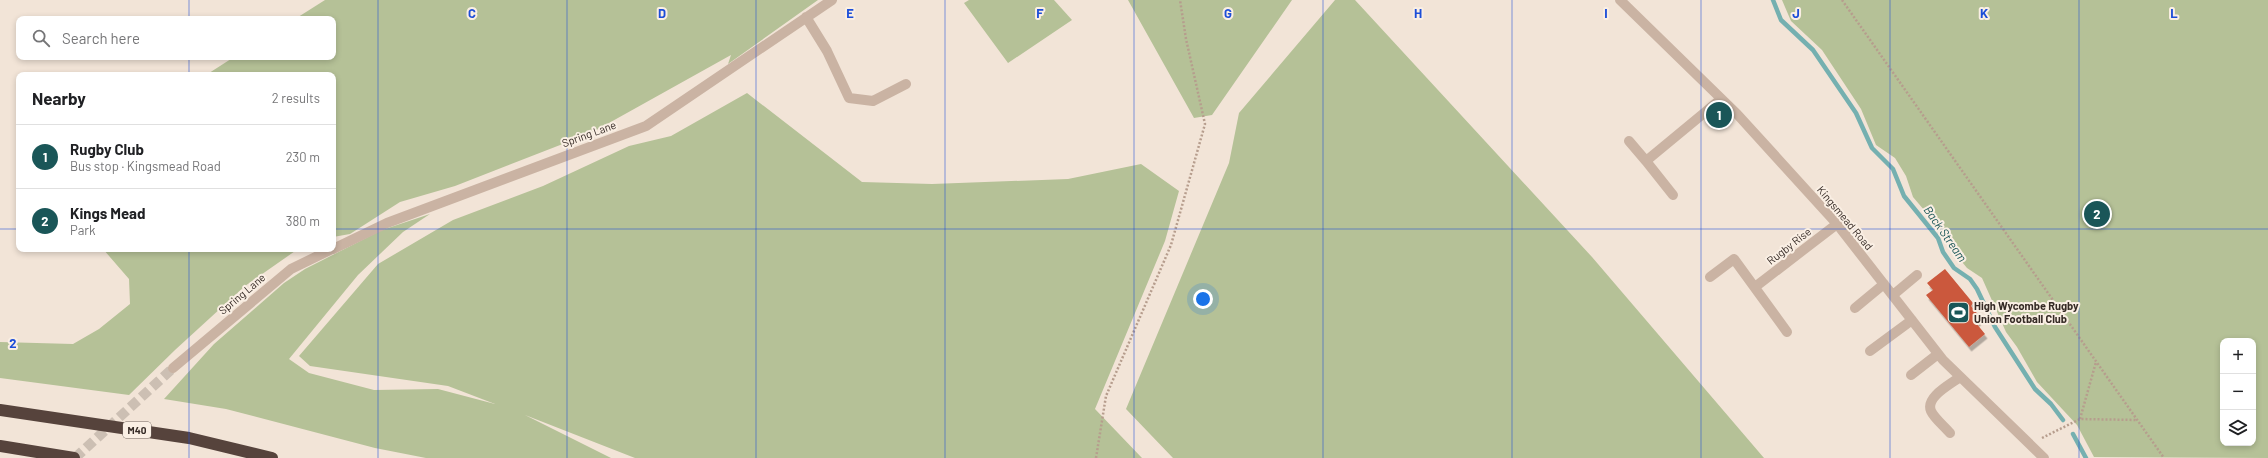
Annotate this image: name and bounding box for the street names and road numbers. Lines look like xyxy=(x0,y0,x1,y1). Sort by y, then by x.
street label: Spring Lane xyxy=(560,118,618,149)
street label: Kingsmead Road xyxy=(1815,183,1876,252)
street label: Rugby Rise xyxy=(1764,224,1813,267)
street label: Spring Lane xyxy=(216,270,268,317)
road number: M40 xyxy=(123,422,151,438)

